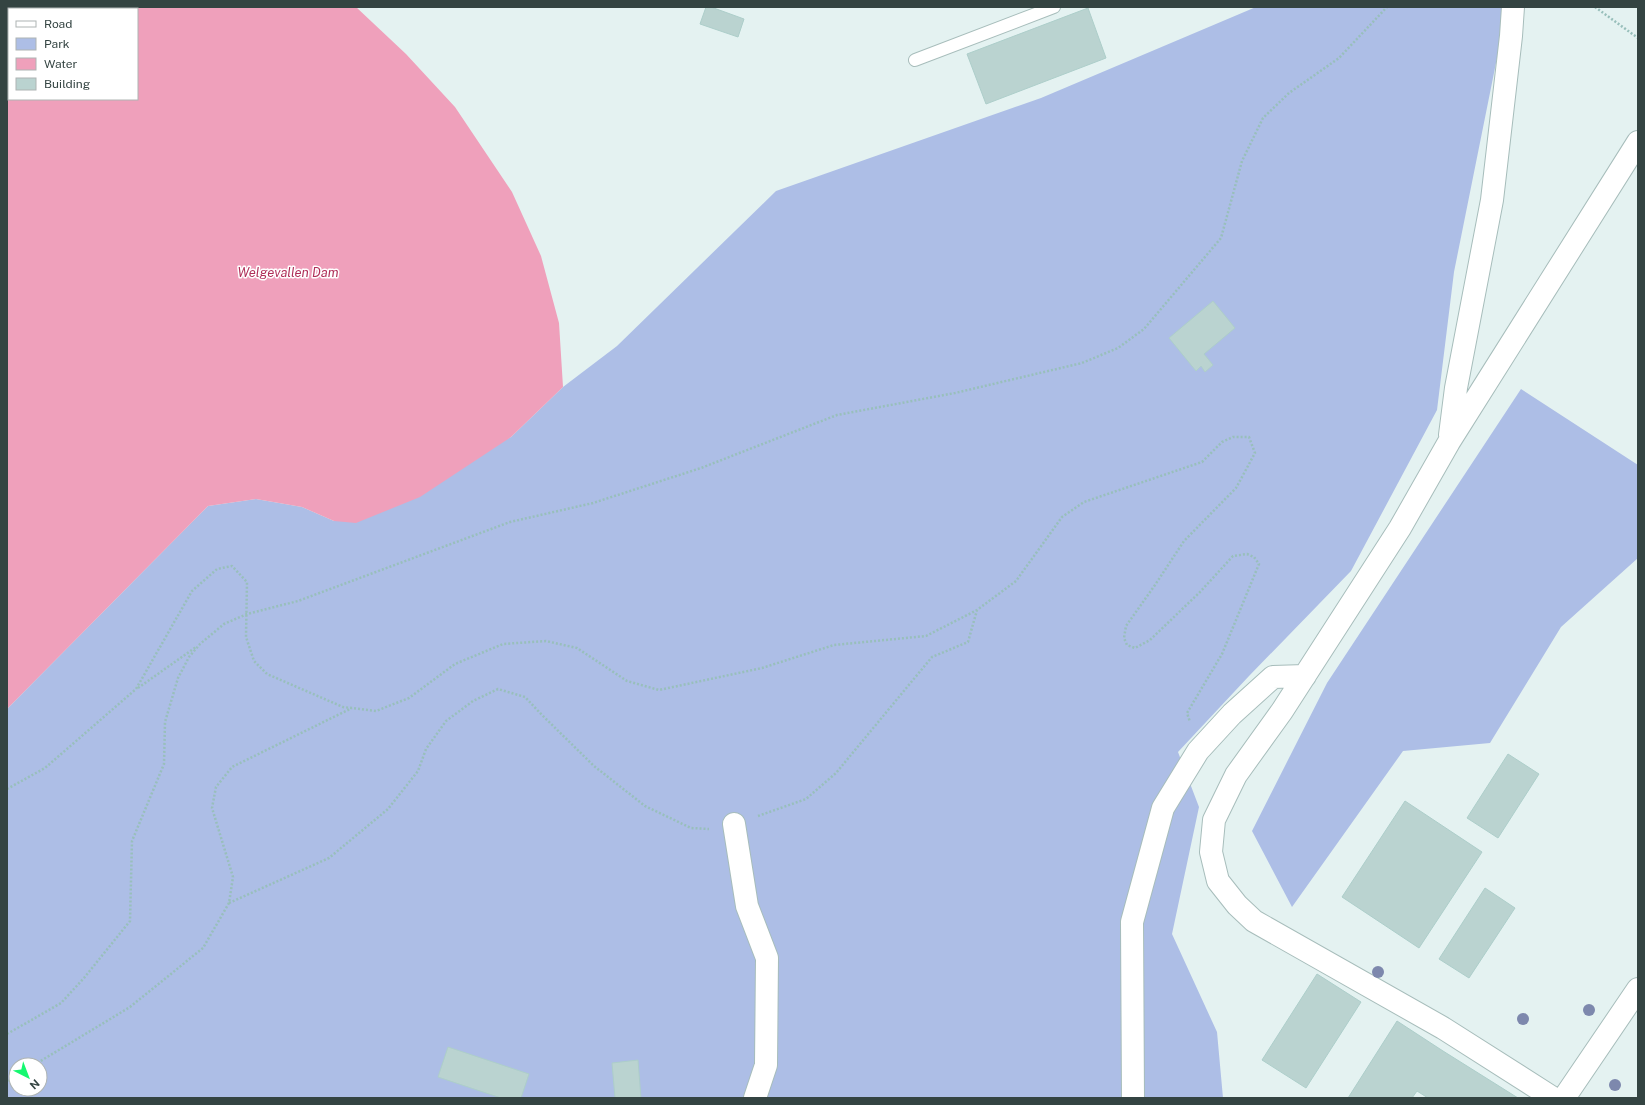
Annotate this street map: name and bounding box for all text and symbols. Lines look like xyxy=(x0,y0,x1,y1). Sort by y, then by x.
legend xyxy=(8,8,138,100)
text: Road xyxy=(44,17,72,31)
text: Park xyxy=(44,37,70,51)
text: Water xyxy=(44,57,78,71)
text: Building xyxy=(44,77,90,91)
water label: Welgevallen Dam xyxy=(238,265,339,280)
north arrow xyxy=(8,1057,48,1097)
text: N xyxy=(27,1077,42,1092)

